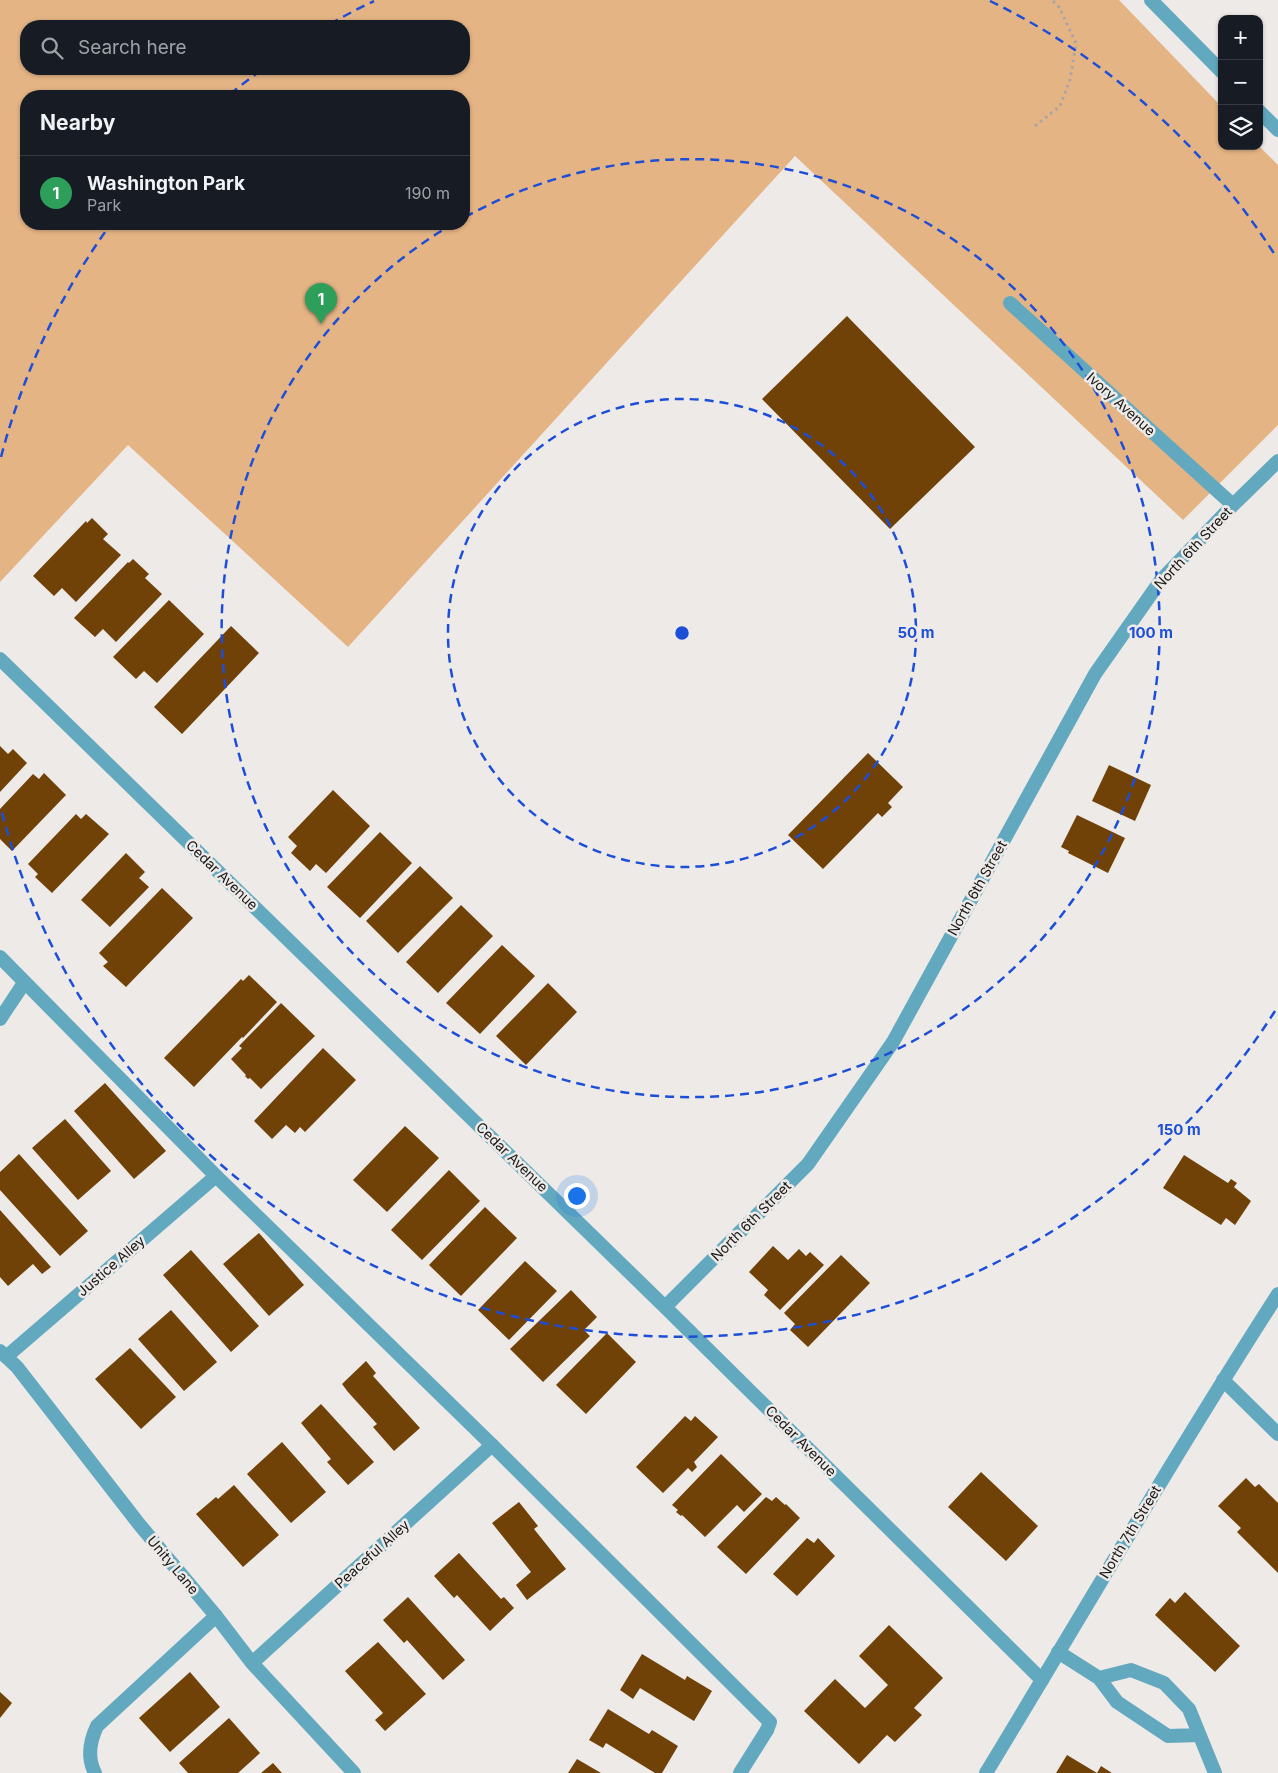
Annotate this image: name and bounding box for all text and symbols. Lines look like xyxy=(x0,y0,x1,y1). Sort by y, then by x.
map controls xyxy=(1218,15,1263,150)
button: + xyxy=(1218,15,1263,60)
search box xyxy=(20,20,470,75)
icon: search xyxy=(38,34,66,62)
text: Search here xyxy=(78,36,187,59)
button: − xyxy=(1218,60,1263,105)
button: layers xyxy=(1218,105,1263,150)
text: Nearby xyxy=(40,110,115,135)
text: Washington Park xyxy=(87,172,245,195)
text: 1 xyxy=(53,183,59,203)
text: 190 m xyxy=(405,183,450,203)
text: Park xyxy=(87,195,121,215)
pin: 1 xyxy=(305,283,337,324)
street label: Ivory Avenue xyxy=(1084,368,1159,439)
street label: North 6th Street xyxy=(1150,503,1235,592)
text: 50 m xyxy=(898,623,934,642)
text: 100 m xyxy=(1129,623,1173,642)
centre of rings xyxy=(673,624,691,642)
street label: Cedar Avenue xyxy=(183,836,262,913)
street label: North 6th Street xyxy=(943,837,1010,938)
street label: Cedar Avenue xyxy=(473,1118,552,1195)
text: 150 m xyxy=(1157,1120,1201,1139)
street label: North 6th Street xyxy=(707,1177,795,1264)
your location xyxy=(564,1183,590,1209)
street label: Justice Alley xyxy=(73,1232,148,1300)
street label: Cedar Avenue xyxy=(762,1402,840,1480)
street label: North 7th Street xyxy=(1095,1482,1164,1581)
street label: Peaceful Alley xyxy=(331,1516,412,1591)
street label: Unity Lane xyxy=(144,1532,203,1597)

